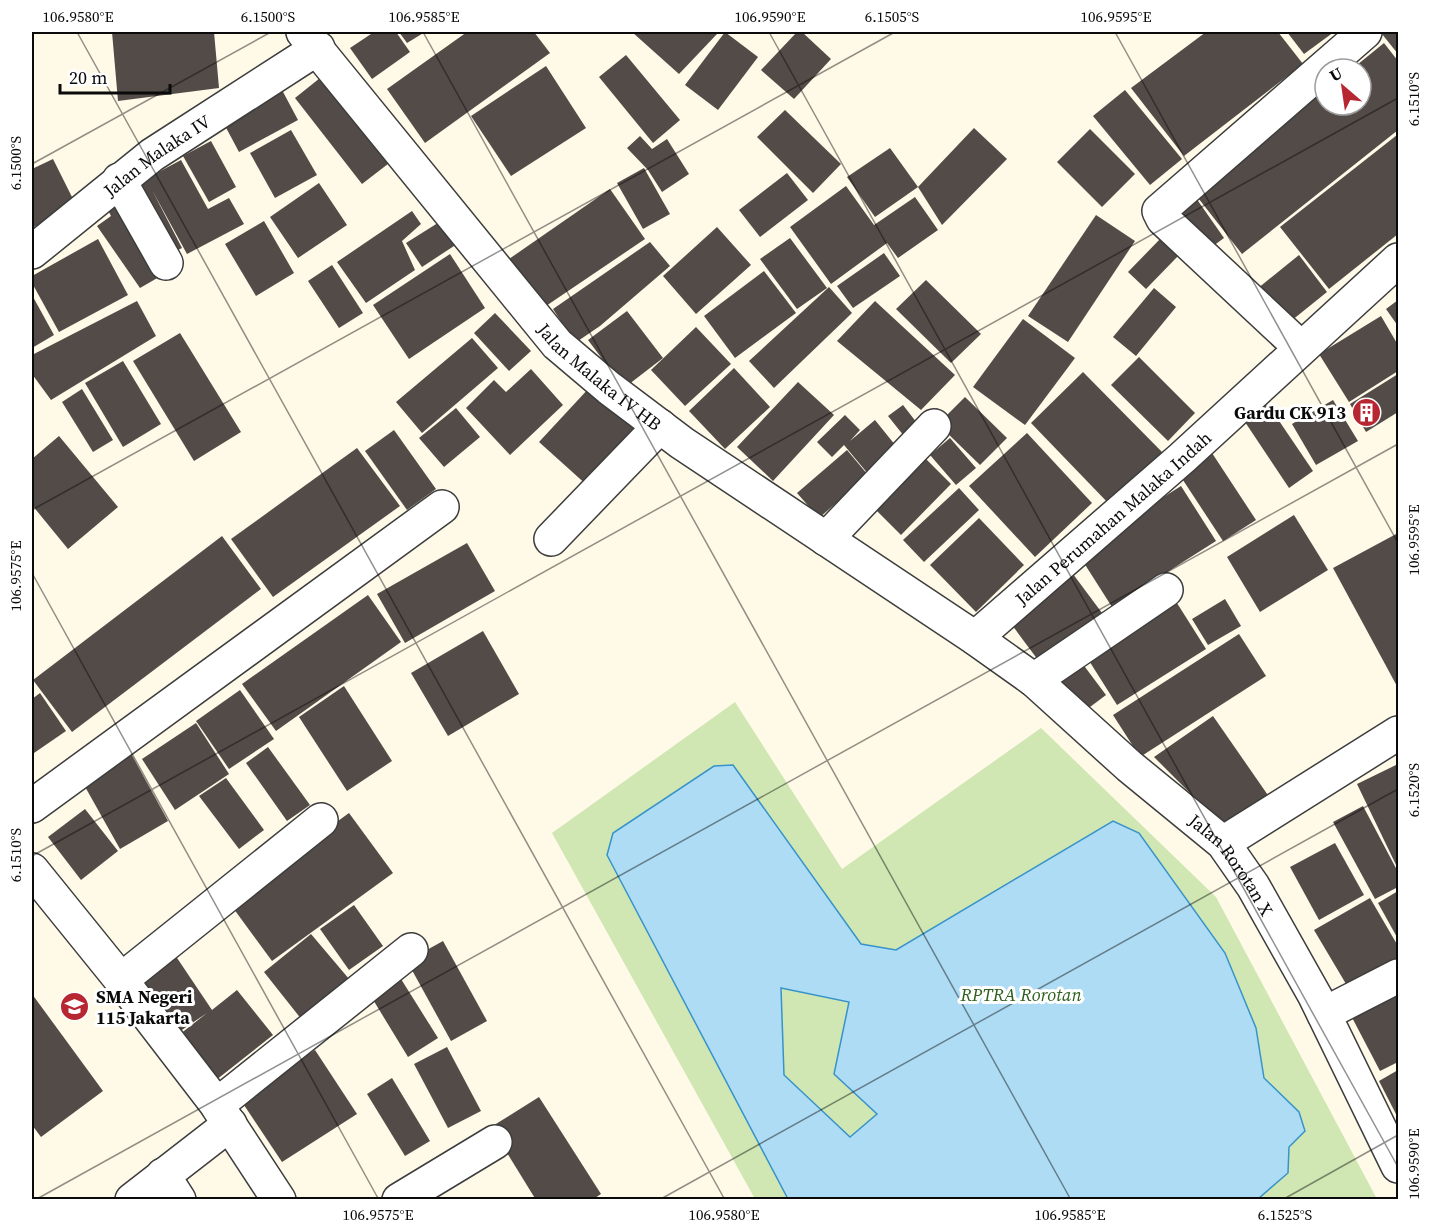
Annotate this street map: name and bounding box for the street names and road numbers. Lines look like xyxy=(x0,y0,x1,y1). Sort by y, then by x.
street label: Jalan Malaka IV xyxy=(97,108,215,203)
street label: Jalan Malaka IV HB xyxy=(532,317,667,436)
street label: Jalan Perumahan Malaka Indah xyxy=(1009,425,1217,611)
street label: Jalan Rorotan X xyxy=(1183,807,1280,921)

